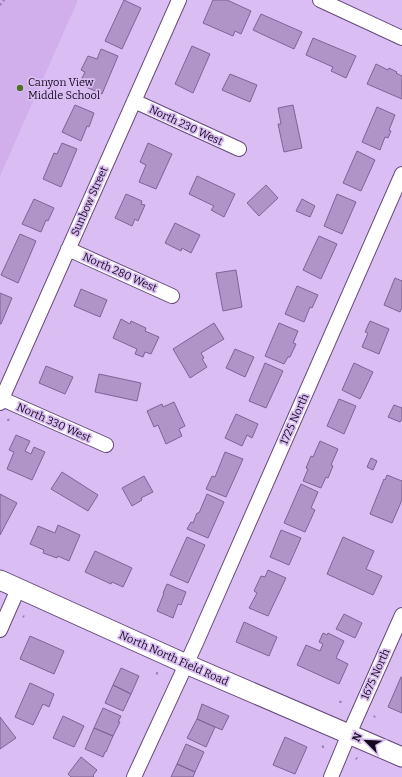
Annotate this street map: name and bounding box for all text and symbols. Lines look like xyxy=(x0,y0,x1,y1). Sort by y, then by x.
place label: Canyon View Middle School xyxy=(28,76,100,102)
marker: Canyon View Middle School xyxy=(15,83,25,93)
street label: North 230 West xyxy=(147,103,225,148)
street label: Sunbow Street xyxy=(68,164,111,238)
street label: North 280 West xyxy=(81,250,159,295)
street label: 1725 North xyxy=(277,392,311,447)
street label: North 330 West xyxy=(15,400,93,445)
street label: North North Field Road xyxy=(117,628,231,689)
street label: 1675 North xyxy=(358,646,393,702)
north arrow xyxy=(346,721,386,761)
text: N xyxy=(350,730,365,744)

